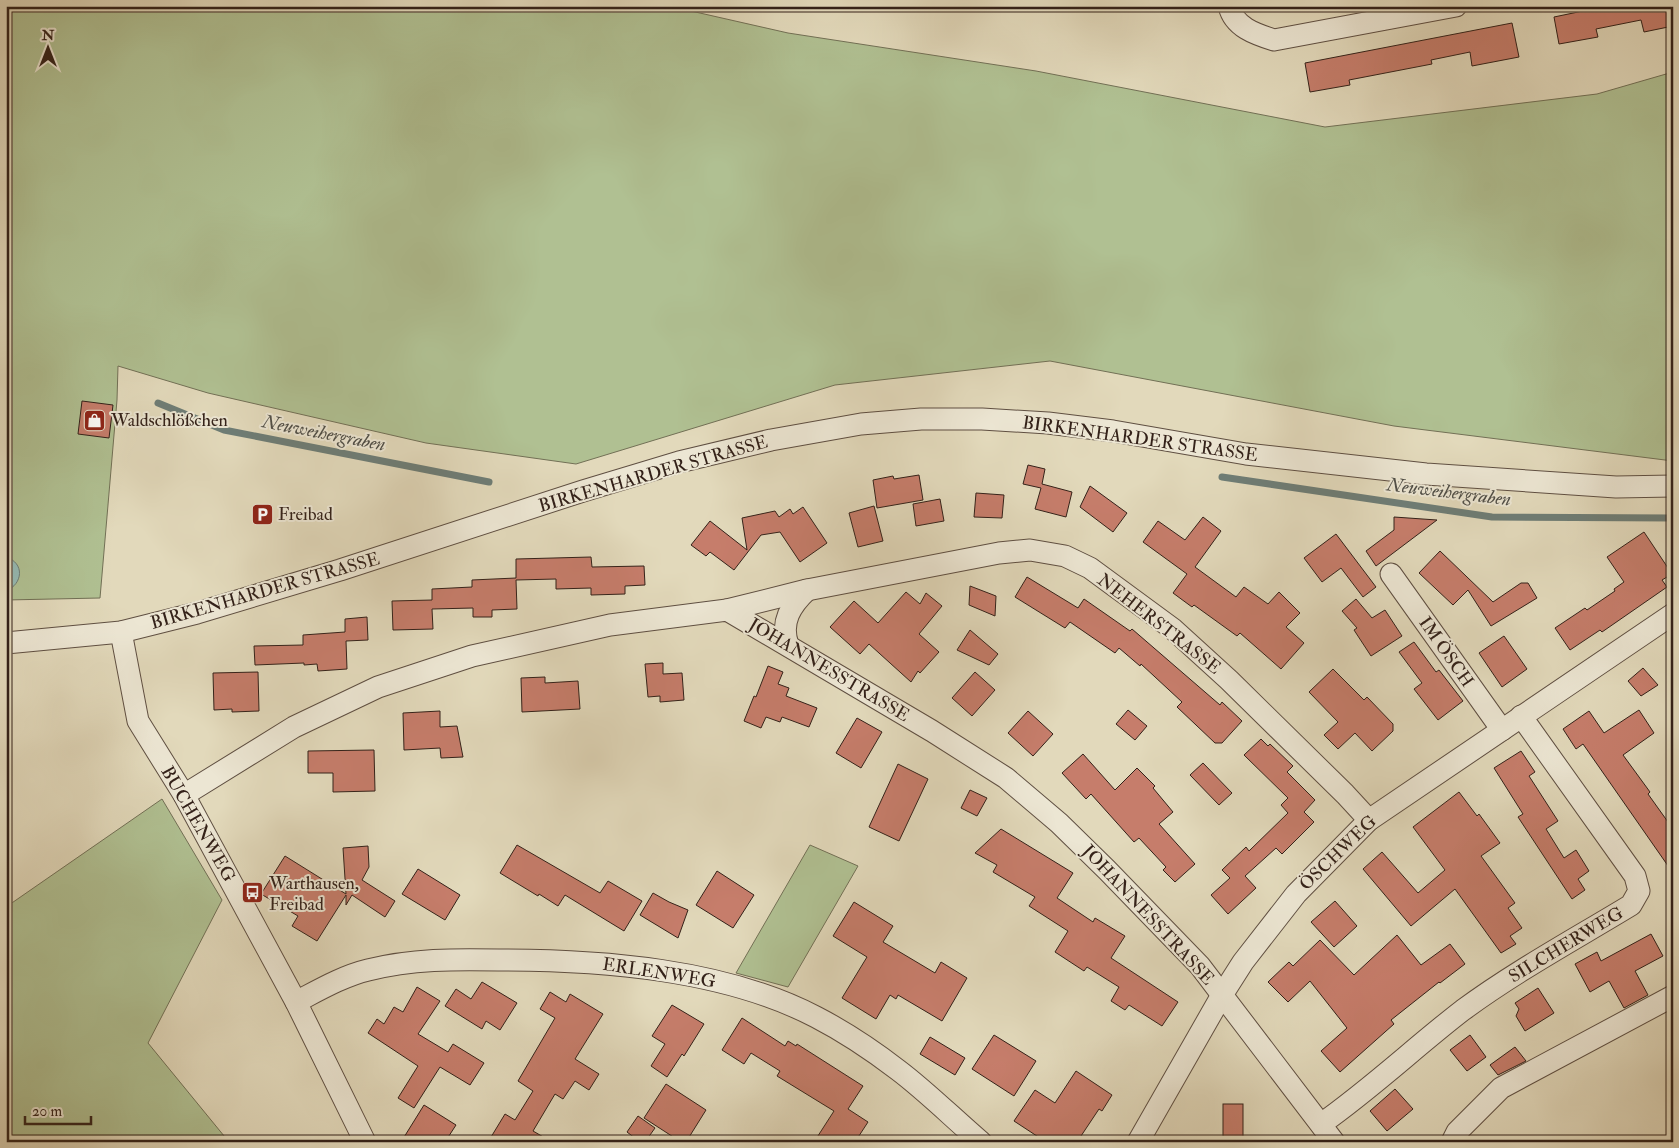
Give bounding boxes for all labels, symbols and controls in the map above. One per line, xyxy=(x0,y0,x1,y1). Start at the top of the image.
north arrow xyxy=(22,22,72,72)
text: N xyxy=(41,27,55,44)
shop icon: Waldschlößchen xyxy=(83,408,107,432)
place label: Waldschlößchen xyxy=(110,409,228,432)
water label: Neuweihergraben xyxy=(259,409,388,457)
street label: BIRKENHARDER STRASSE xyxy=(1021,411,1259,467)
street label: BIRKENHARDER STRASSE xyxy=(536,430,770,518)
water label: Neuweihergraben xyxy=(1385,472,1512,512)
parking icon: Freibad xyxy=(250,502,274,526)
place label: Freibad xyxy=(278,503,333,526)
street label: BIRKENHARDER STRASSE xyxy=(148,547,382,635)
street label: NEHERSTRASSE xyxy=(1093,569,1225,679)
street label: JOHANNESSTRASSE xyxy=(743,612,914,727)
street label: IM ÖSCH xyxy=(1413,612,1479,692)
street label: BUCHENWEG xyxy=(156,762,240,886)
street label: ÖSCHWEG xyxy=(1294,810,1382,896)
street label: JOHANNESSTRASSE xyxy=(1076,839,1219,990)
place label: Warthausen, Freibad xyxy=(268,872,359,916)
bus stop icon: Warthausen, Freibad xyxy=(241,881,265,905)
street label: SILCHERWEG xyxy=(1505,902,1627,988)
street label: ERLENWEG xyxy=(601,953,717,993)
scale bar xyxy=(25,1093,91,1125)
text: 20 m xyxy=(32,1102,62,1121)

